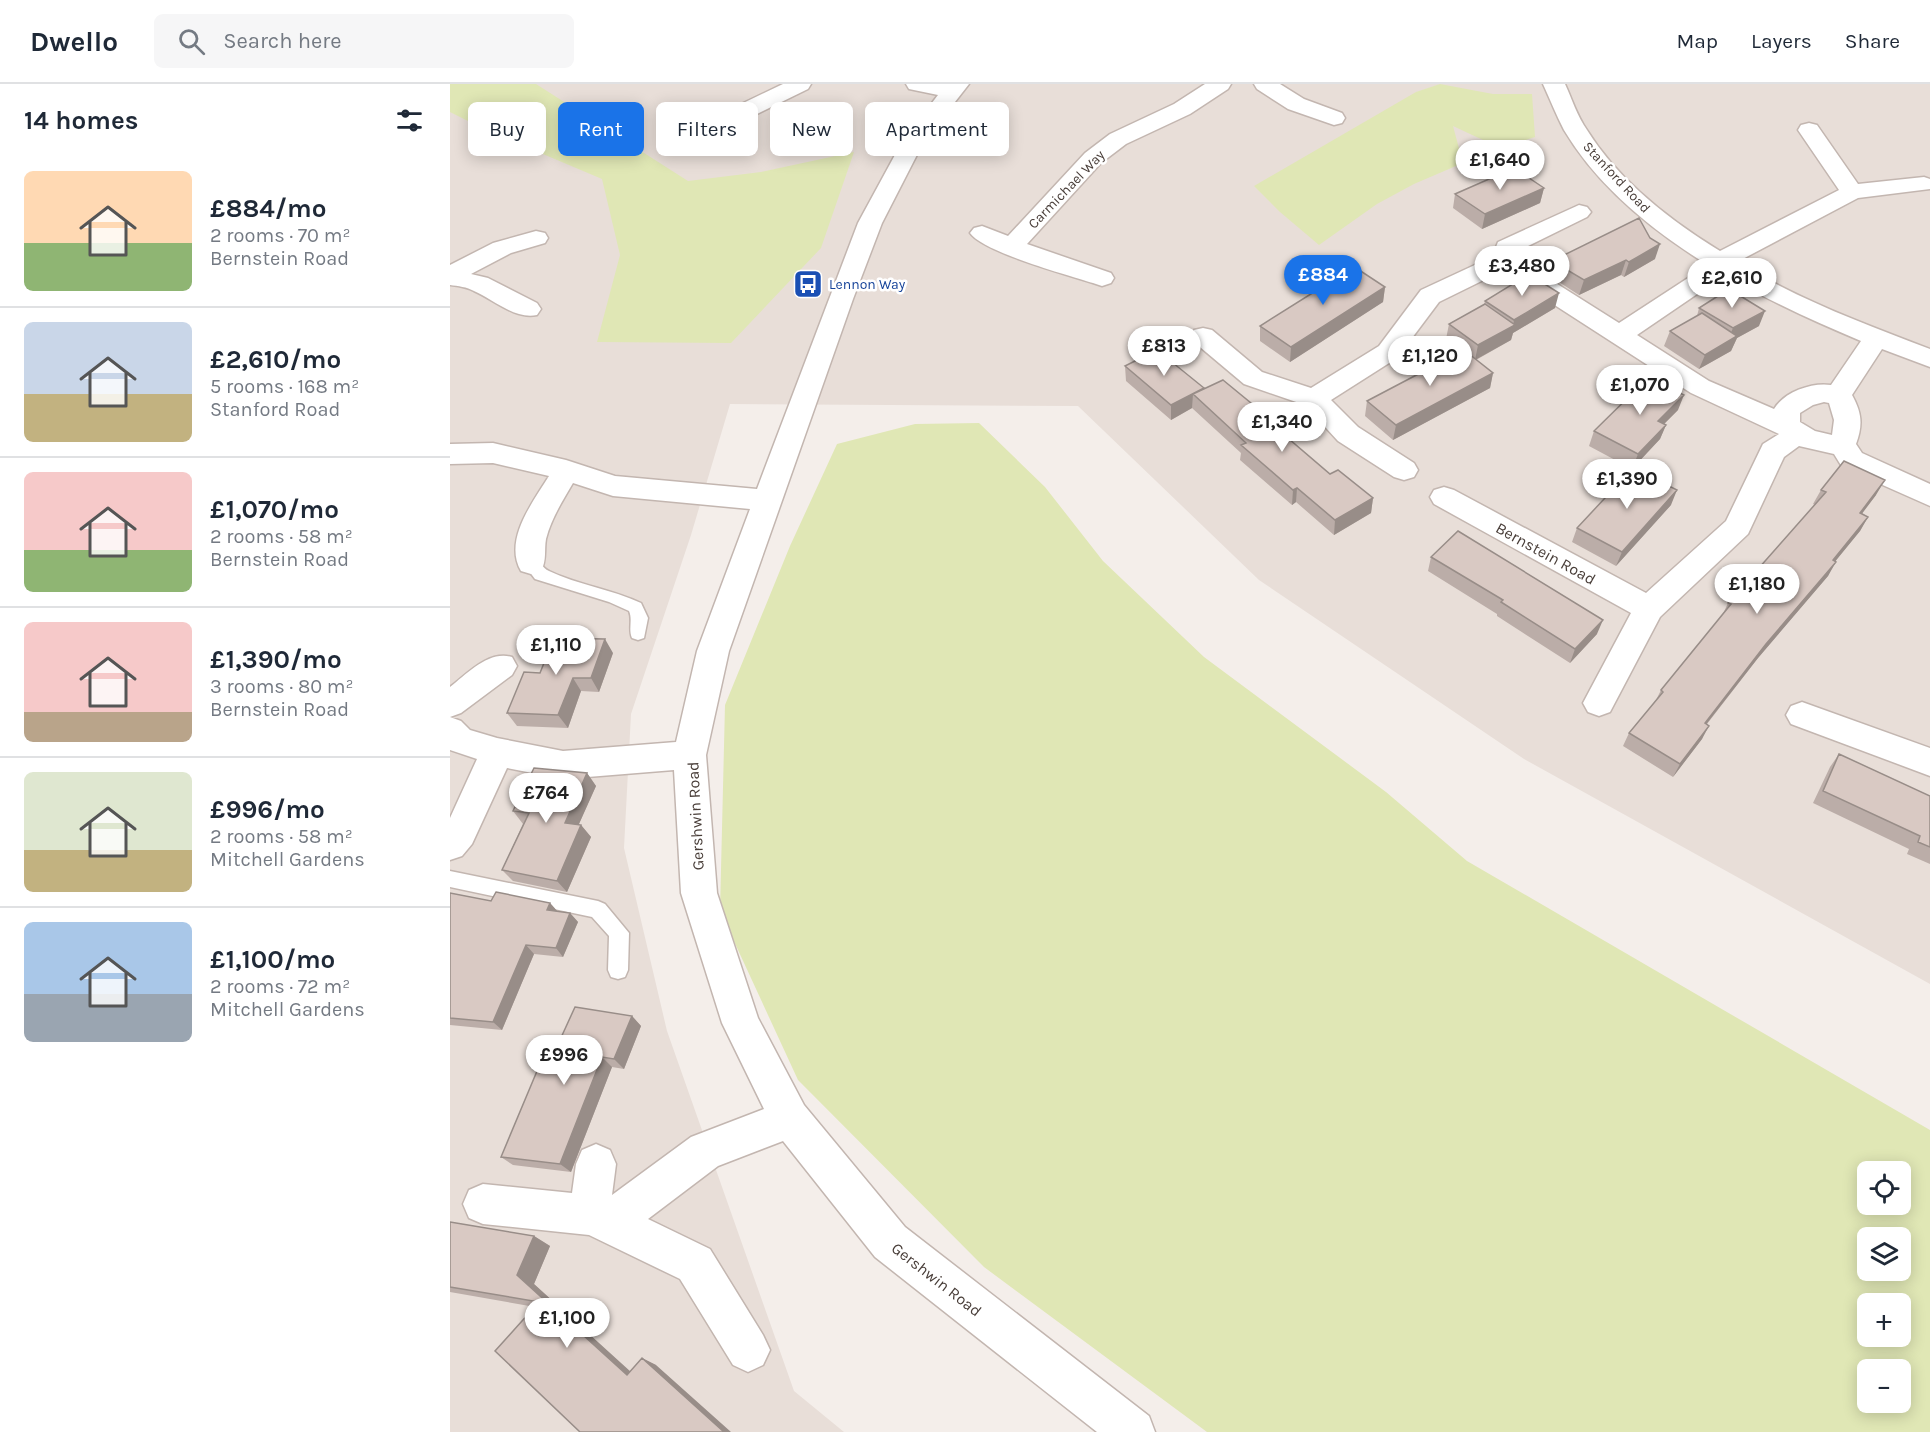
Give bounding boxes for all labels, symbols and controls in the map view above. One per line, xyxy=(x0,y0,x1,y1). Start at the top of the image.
search box xyxy=(154,14,574,68)
text: Dwello xyxy=(30,25,118,58)
icon: search xyxy=(175,25,208,58)
text: Search here xyxy=(223,28,342,54)
text: Map xyxy=(1676,29,1718,53)
text: Layers xyxy=(1751,29,1812,53)
text: Share xyxy=(1845,29,1900,53)
chip: Buy xyxy=(468,102,546,156)
chip: Rent xyxy=(558,102,644,156)
chip: Filters xyxy=(656,102,758,156)
chip: New xyxy=(770,102,853,156)
chip: Apartment xyxy=(865,102,1009,156)
icon: filters xyxy=(393,104,426,137)
text: 14 homes xyxy=(24,105,138,136)
street label: Stanford Road xyxy=(1579,138,1654,217)
pin: £1,640 xyxy=(1451,140,1549,191)
street label: Carmichael Way xyxy=(1025,146,1108,232)
text: £1,640 xyxy=(1470,148,1530,171)
text: £884/mo xyxy=(210,193,326,224)
icon: home xyxy=(72,195,144,267)
text: 2 rooms · 70 m² xyxy=(210,224,350,247)
pin: £3,480 xyxy=(1473,246,1571,297)
text: Bernstein Road xyxy=(210,247,349,270)
text: £3,480 xyxy=(1488,254,1556,277)
pin: £884 xyxy=(1287,255,1359,306)
pin: £2,610 xyxy=(1683,258,1781,309)
text: £884 xyxy=(1298,263,1348,286)
text: £2,610 xyxy=(1701,266,1763,289)
bus stop icon: Lennon Way xyxy=(792,268,824,300)
place label: Lennon Way xyxy=(829,276,906,293)
pin: £813 xyxy=(1128,326,1200,377)
text: £813 xyxy=(1142,334,1186,357)
pin: £1,120 xyxy=(1381,336,1479,387)
text: £2,610/mo xyxy=(210,344,341,375)
text: £1,120 xyxy=(1402,344,1458,367)
icon: home xyxy=(72,346,144,418)
pin: £1,070 xyxy=(1591,365,1689,416)
text: £1,070 xyxy=(1610,373,1670,396)
text: 5 rooms · 168 m² xyxy=(210,375,359,398)
text: Stanford Road xyxy=(210,398,340,421)
pin: £1,340 xyxy=(1233,402,1331,453)
text: £1,340 xyxy=(1251,410,1313,433)
pin: £1,390 xyxy=(1578,459,1676,510)
text: £1,390 xyxy=(1596,467,1658,490)
text: £1,070/mo xyxy=(210,494,339,525)
icon: home xyxy=(72,496,144,568)
street label: Bernstein Road xyxy=(1492,518,1599,589)
text: 2 rooms · 58 m² xyxy=(210,525,353,548)
text: Bernstein Road xyxy=(210,548,349,571)
pin: £1,180 xyxy=(1708,564,1806,615)
text: £1,180 xyxy=(1729,572,1785,595)
pin: £1,110 xyxy=(507,625,605,676)
text: £1,110 xyxy=(530,633,582,656)
text: £1,390/mo xyxy=(210,644,342,675)
icon: home xyxy=(72,646,144,718)
text: 3 rooms · 80 m² xyxy=(210,675,354,698)
text: Bernstein Road xyxy=(210,698,349,721)
street label: Gershwin Road xyxy=(683,761,708,871)
pin: £764 xyxy=(510,773,582,824)
text: £764 xyxy=(523,781,569,804)
text: £996/mo xyxy=(210,794,325,825)
icon: home xyxy=(72,796,144,868)
text: 2 rooms · 58 m² xyxy=(210,825,353,848)
text: Mitchell Gardens xyxy=(210,848,365,871)
text: £1,100/mo xyxy=(210,944,335,975)
icon: home xyxy=(72,946,144,1018)
text: 2 rooms · 72 m² xyxy=(210,975,350,998)
text: Mitchell Gardens xyxy=(210,998,365,1021)
pin: £996 xyxy=(528,1035,600,1086)
text: £996 xyxy=(540,1043,588,1066)
map controls xyxy=(1857,1161,1911,1413)
button: locate xyxy=(1857,1161,1911,1215)
button: layers xyxy=(1857,1227,1911,1281)
street label: Gershwin Road xyxy=(888,1238,985,1320)
button: + xyxy=(1857,1293,1911,1347)
pin: £1,100 xyxy=(518,1298,616,1349)
text: £1,100 xyxy=(539,1306,595,1329)
button: − xyxy=(1857,1359,1911,1413)

